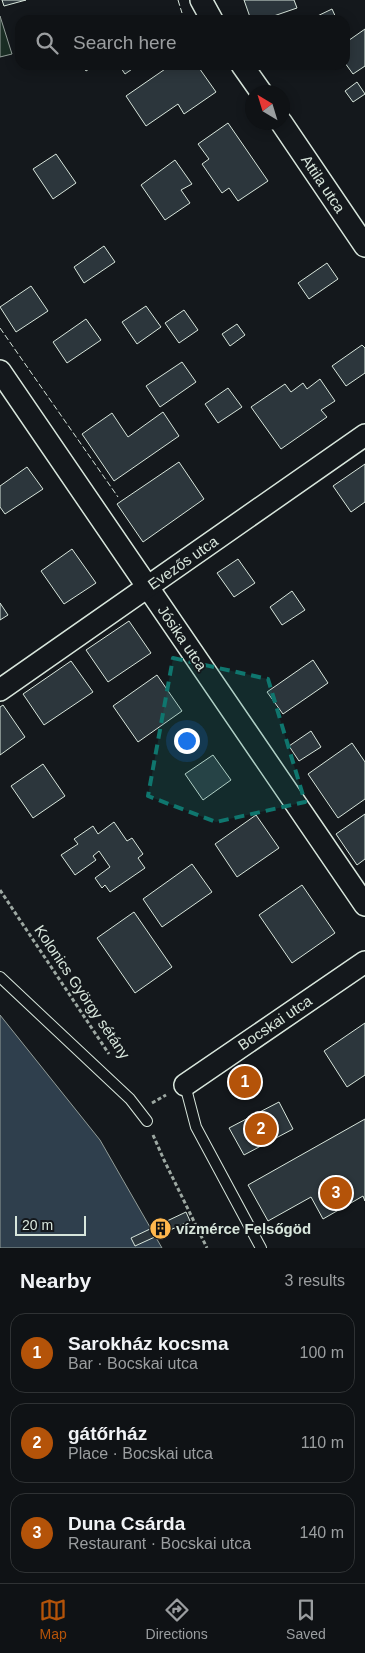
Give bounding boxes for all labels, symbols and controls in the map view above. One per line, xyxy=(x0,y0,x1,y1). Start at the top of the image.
search box xyxy=(15,15,350,70)
icon: search xyxy=(33,29,61,57)
text: Search here xyxy=(73,32,177,53)
north arrow xyxy=(245,85,290,130)
street label: Attila utca xyxy=(298,152,349,216)
street label: Evezős utca xyxy=(144,532,222,593)
street label: Jósika utca xyxy=(154,602,211,674)
your location xyxy=(174,728,200,754)
street label: Kolonics György sétány xyxy=(31,922,134,1062)
street label: Bocskai utca xyxy=(235,991,315,1053)
pin: 1 xyxy=(229,1063,261,1101)
pin: 2 xyxy=(245,1110,277,1148)
pin: 3 xyxy=(320,1174,352,1212)
scale bar xyxy=(15,1213,86,1236)
text: 20 m xyxy=(22,1217,53,1233)
building icon: vízmérce Felsőgöd xyxy=(148,1217,172,1241)
place label: vízmérce Felsőgöd xyxy=(176,1220,311,1237)
text: Nearby xyxy=(20,1269,91,1292)
text: 3 results xyxy=(285,1272,345,1289)
text: Sarokház kocsma xyxy=(68,1333,229,1354)
text: 1 xyxy=(33,1344,41,1361)
text: 100 m xyxy=(300,1344,344,1361)
text: Bar · Bocskai utca xyxy=(68,1355,198,1372)
text: gátőrház xyxy=(68,1423,147,1444)
text: 2 xyxy=(33,1434,41,1451)
text: 110 m xyxy=(301,1434,344,1451)
text: Place · Bocskai utca xyxy=(68,1445,213,1462)
text: Duna Csárda xyxy=(68,1513,185,1534)
text: 3 xyxy=(33,1524,41,1541)
text: 140 m xyxy=(300,1524,344,1541)
text: Restaurant · Bocskai utca xyxy=(68,1535,251,1552)
tab: Map xyxy=(39,1596,67,1642)
tab: Directions xyxy=(146,1596,208,1642)
tab: Saved xyxy=(286,1596,326,1642)

